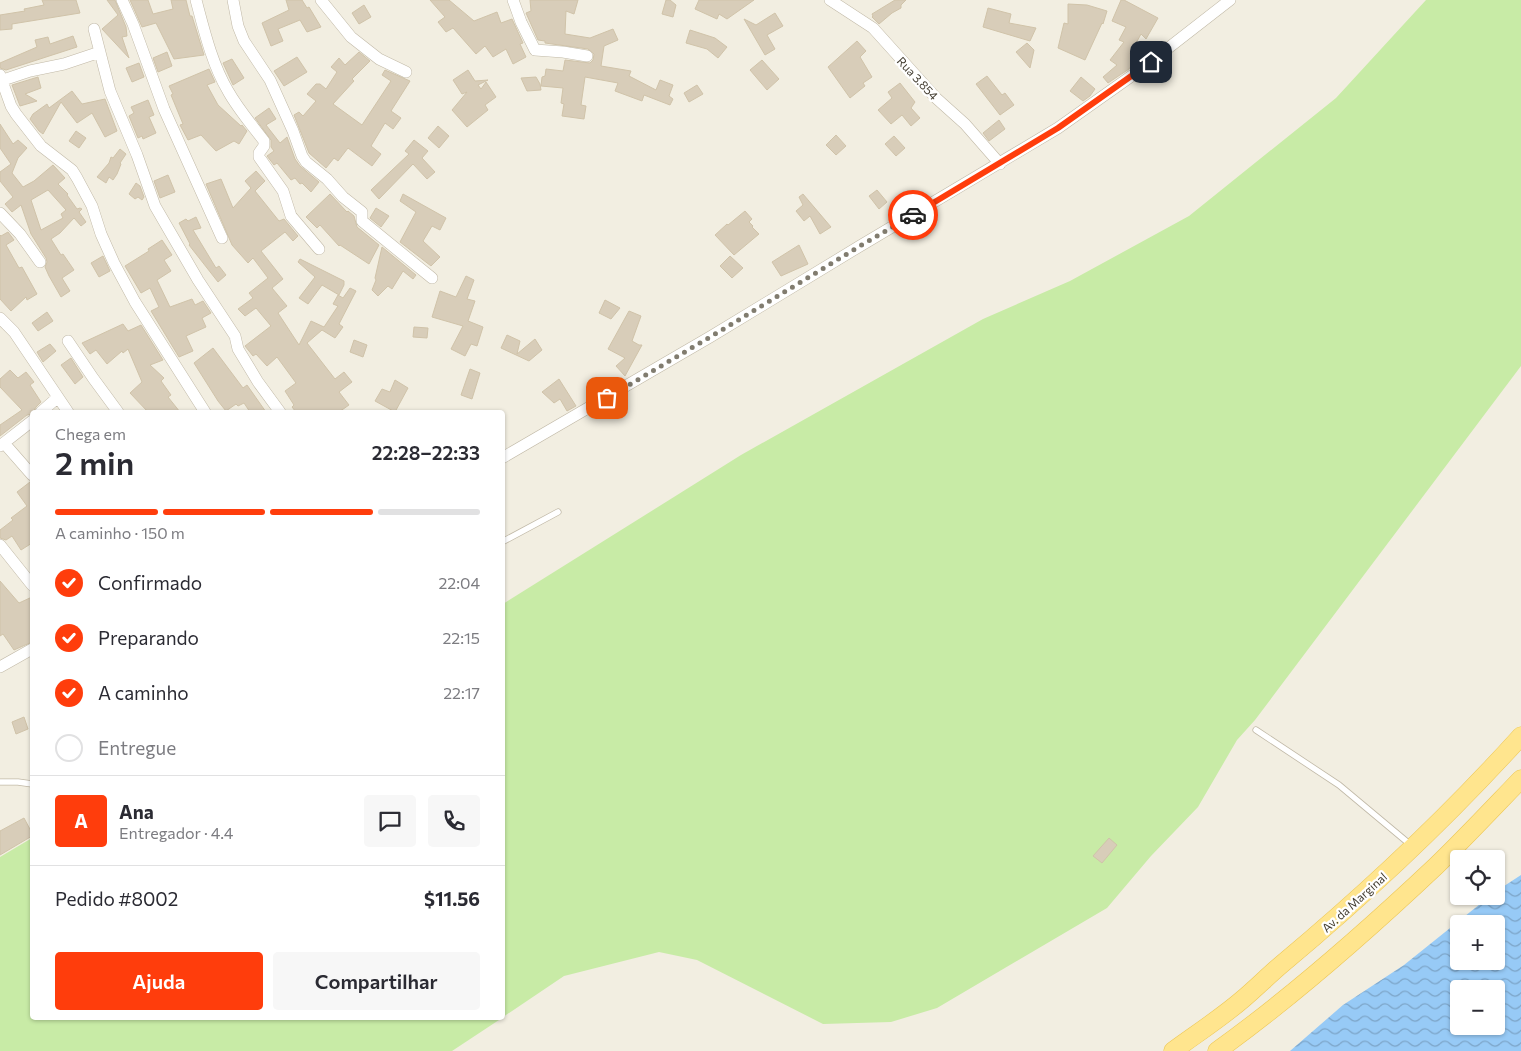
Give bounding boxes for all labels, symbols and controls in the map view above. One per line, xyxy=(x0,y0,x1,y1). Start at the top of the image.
pin xyxy=(1130,41,1172,83)
icon: home xyxy=(1137,48,1165,76)
street label: Rua 3.854 xyxy=(894,54,942,102)
courier xyxy=(888,190,938,240)
icon: car xyxy=(899,201,927,229)
pin xyxy=(586,377,628,419)
icon: bag xyxy=(593,384,621,412)
text: Chega em xyxy=(55,424,126,443)
text: 22:28–22:33 xyxy=(372,441,480,464)
text: 2 min xyxy=(55,442,134,482)
text: A caminho · 150 m xyxy=(55,523,185,542)
icon: check xyxy=(55,569,83,597)
text: Confirmado xyxy=(98,571,202,594)
text: 22:04 xyxy=(438,573,480,592)
icon: check xyxy=(55,624,83,652)
text: Preparando xyxy=(98,626,199,649)
text: 22:15 xyxy=(442,628,480,647)
icon: check xyxy=(55,679,83,707)
text: A caminho xyxy=(98,681,189,704)
text: 22:17 xyxy=(443,683,480,702)
text: Entregue xyxy=(98,736,176,759)
button: chat xyxy=(364,795,416,847)
button: phone xyxy=(428,795,480,847)
text: Ana xyxy=(119,800,154,823)
text: A xyxy=(74,809,88,832)
text: Entregador · 4.4 xyxy=(119,823,233,842)
map controls xyxy=(1450,850,1505,1035)
button: locate xyxy=(1450,850,1505,905)
street label: Av. da Marginal xyxy=(1319,869,1389,935)
text: Pedido #8002 xyxy=(55,887,178,910)
text: $11.56 xyxy=(424,887,480,910)
button: + xyxy=(1450,915,1505,970)
button: Ajuda xyxy=(55,952,263,1010)
button: Compartilhar xyxy=(273,952,480,1010)
button: − xyxy=(1450,980,1505,1035)

